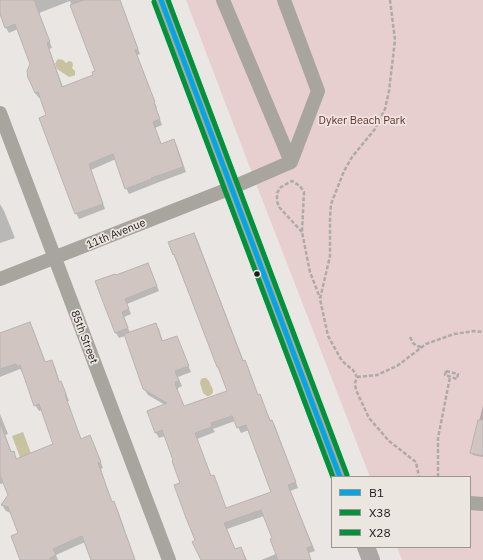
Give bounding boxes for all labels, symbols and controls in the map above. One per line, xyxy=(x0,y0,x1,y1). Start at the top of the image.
park label: Dyker Beach Park xyxy=(319,114,405,128)
street label: 11th Avenue xyxy=(84,216,148,252)
unlabelled marker xyxy=(252,269,262,279)
street label: 85th Street xyxy=(68,308,100,366)
legend xyxy=(331,476,471,548)
text: B1 xyxy=(369,485,384,500)
text: X38 xyxy=(369,505,391,520)
text: X28 xyxy=(369,525,391,540)

